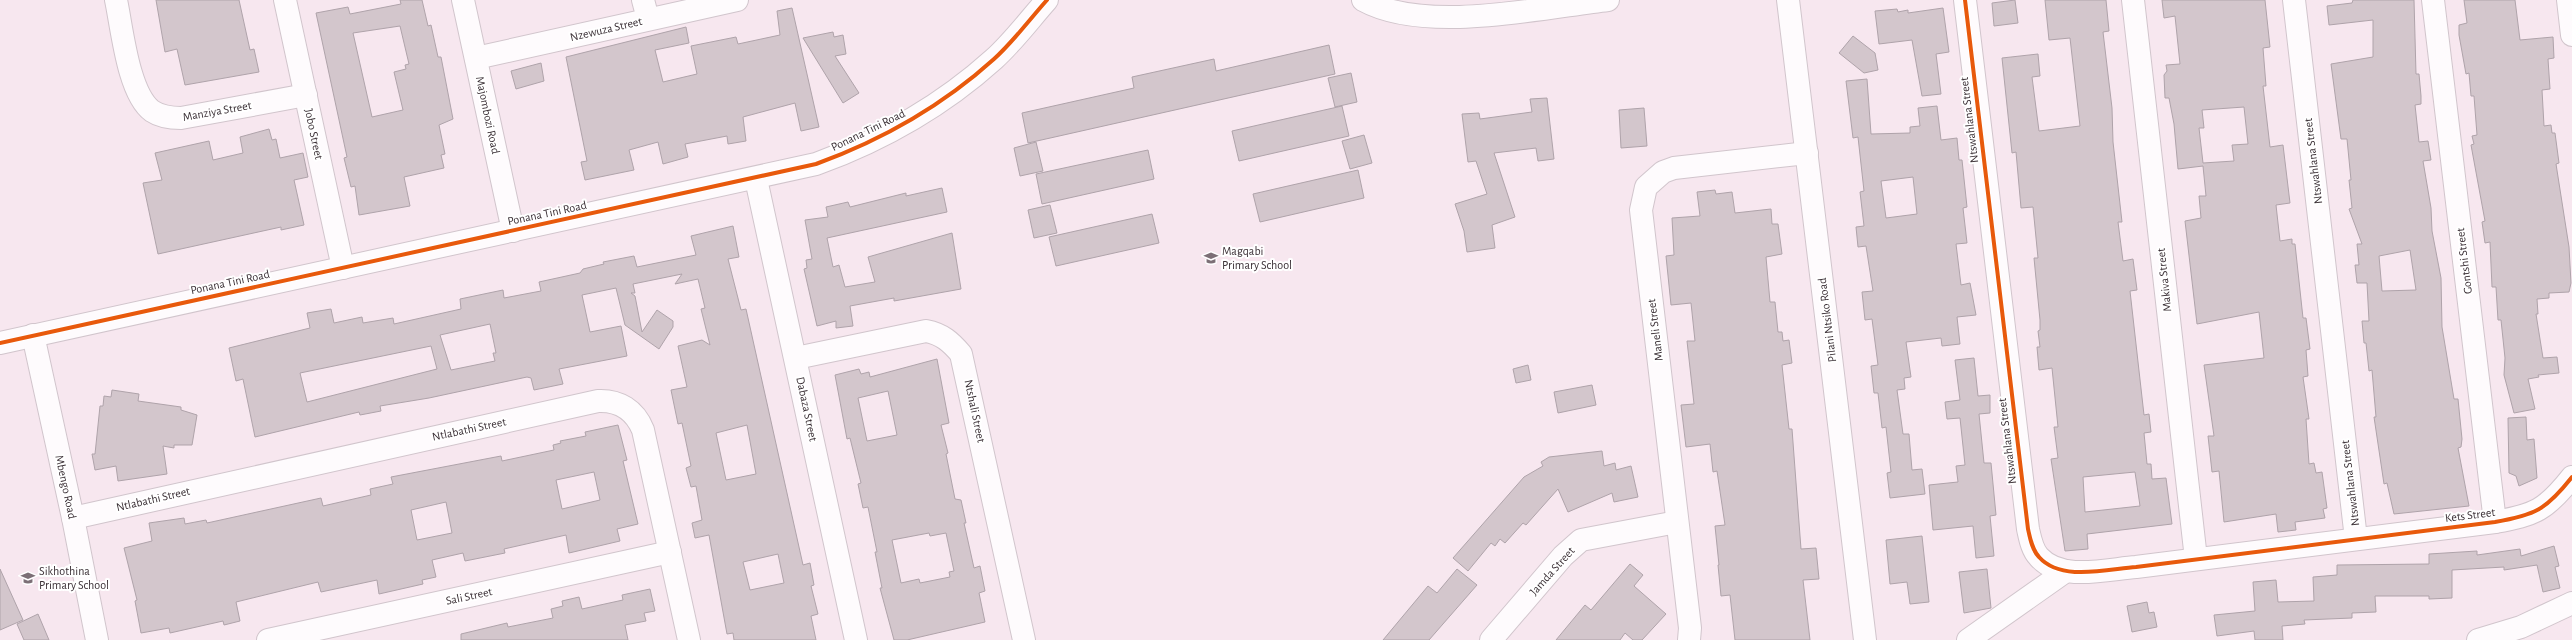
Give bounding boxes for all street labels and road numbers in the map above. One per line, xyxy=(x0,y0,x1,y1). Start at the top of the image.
street label: Nzewuza Street xyxy=(569,15,643,43)
street label: Majombozi Road xyxy=(473,75,502,155)
street label: Ntswahlana Street xyxy=(1958,76,1980,164)
street label: Manziya Street xyxy=(182,99,253,124)
street label: Jobo Street xyxy=(303,107,325,161)
street label: Ponana Tini Road xyxy=(829,107,907,153)
street label: Ntswahlana Street xyxy=(2302,117,2324,205)
street label: Ponana Tini Road xyxy=(506,199,588,227)
street label: Gontshi Street xyxy=(2454,227,2474,295)
street label: Makiva Street xyxy=(2155,247,2173,312)
street label: Ponana Tini Road xyxy=(189,268,271,296)
street label: Pilani Ntsiko Road xyxy=(1816,277,1838,363)
street label: Maneli Street xyxy=(1645,298,1665,362)
street label: Dabaza Street xyxy=(794,376,820,443)
street label: Ntshali Street xyxy=(962,378,988,444)
street label: Ntswahlana Street xyxy=(1996,397,2018,485)
street label: Ntlabathi Street xyxy=(431,415,507,443)
street label: Ntswahlana Street xyxy=(2339,439,2361,527)
street label: Mbengo Road xyxy=(53,454,79,520)
street label: Ntlabathi Street xyxy=(115,485,191,513)
street label: Kets Street xyxy=(2444,506,2496,524)
street label: Jamda Street xyxy=(1527,544,1577,597)
street label: Sali Street xyxy=(445,585,493,607)

